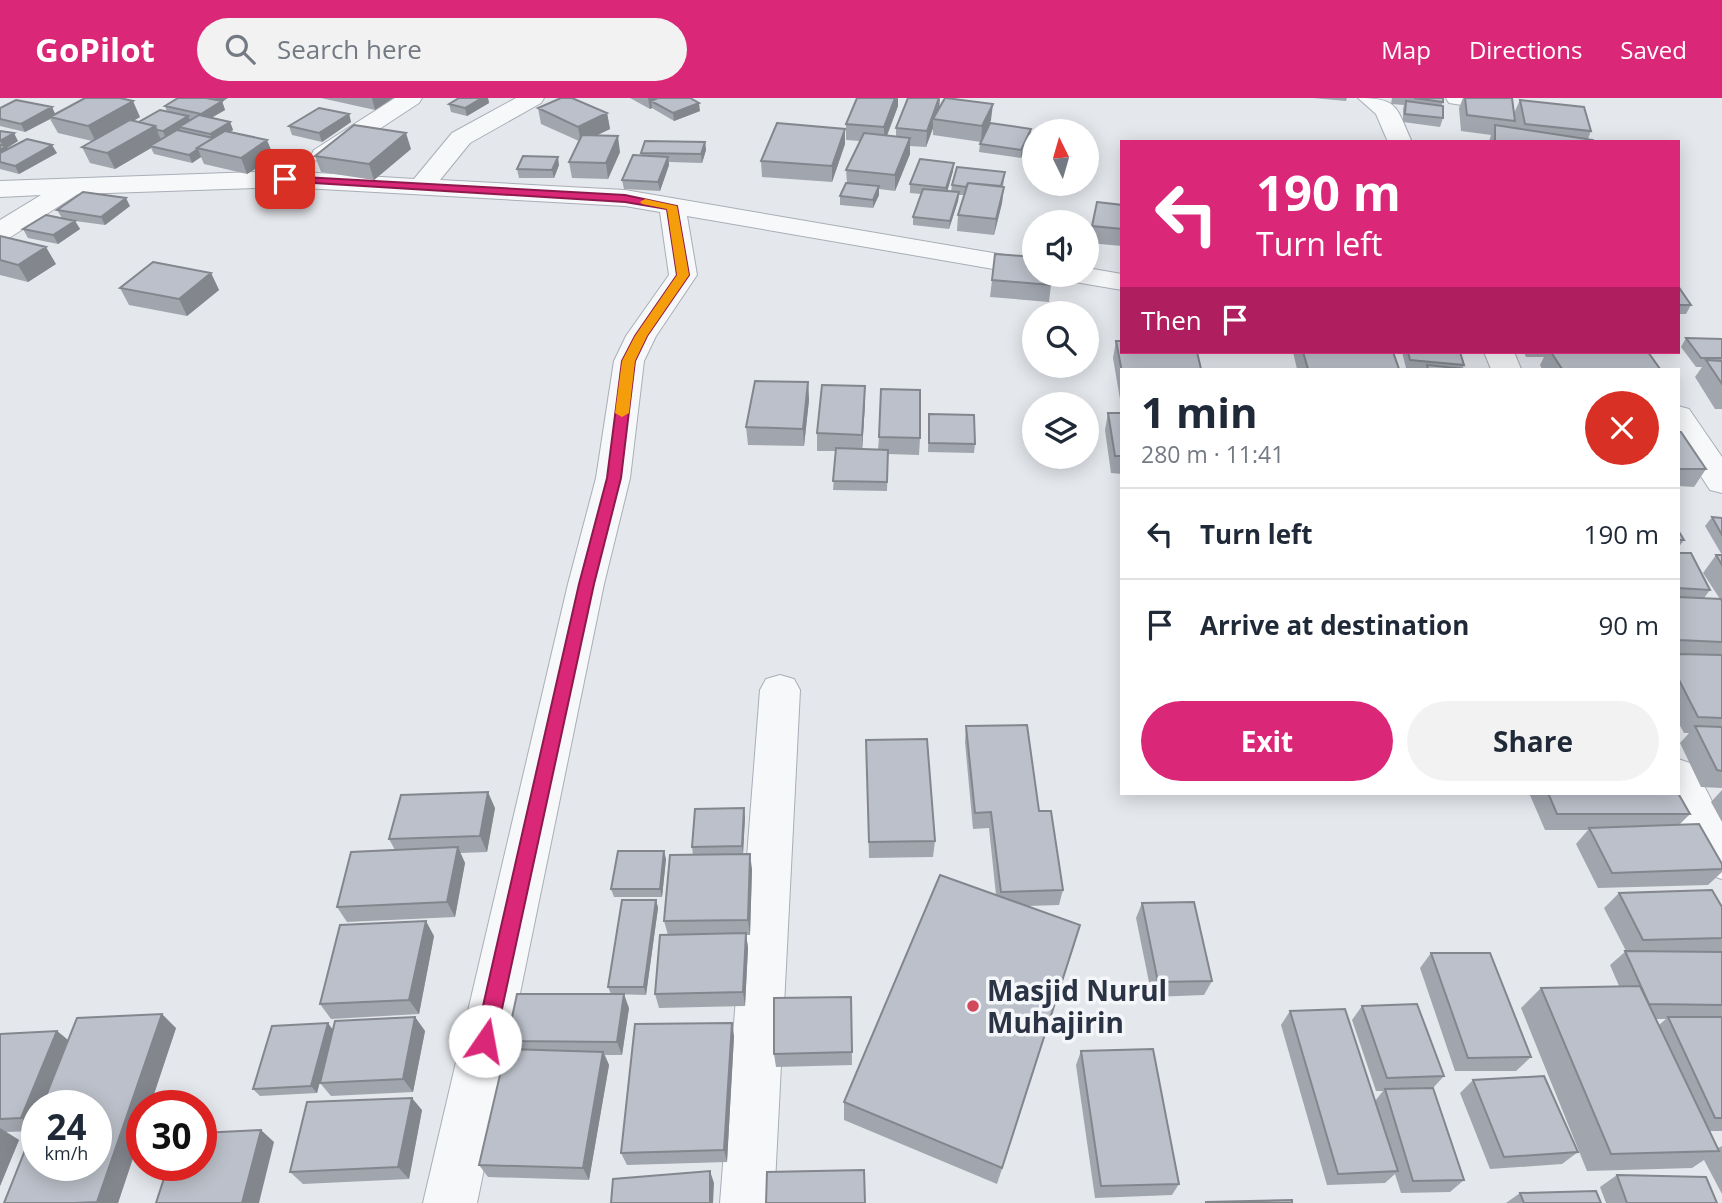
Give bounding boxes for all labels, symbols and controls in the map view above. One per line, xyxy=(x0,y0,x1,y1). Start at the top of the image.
search box xyxy=(197,18,687,81)
text: GoPilot xyxy=(35,27,155,72)
icon: search xyxy=(221,30,259,68)
text: Search here xyxy=(277,31,422,67)
text: Map xyxy=(1381,33,1431,66)
text: Directions xyxy=(1469,33,1582,66)
text: Saved xyxy=(1620,33,1687,66)
north arrow xyxy=(1022,119,1099,196)
map controls xyxy=(1022,119,1099,469)
pin xyxy=(255,149,315,209)
text: 190 m xyxy=(1256,159,1401,225)
icon: arrive xyxy=(266,160,304,198)
icon: left xyxy=(1141,168,1232,259)
button: sound xyxy=(1022,210,1099,287)
text: Turn left xyxy=(1256,222,1382,265)
button: search xyxy=(1022,301,1099,378)
icon: arrive xyxy=(1216,301,1254,339)
text: Then xyxy=(1141,302,1202,338)
text: 1 min xyxy=(1141,383,1258,440)
button: close xyxy=(1585,391,1659,465)
button: layers xyxy=(1022,392,1099,469)
text: 280 m · 11:41 xyxy=(1141,438,1284,470)
icon: left xyxy=(1141,515,1179,553)
text: Turn left xyxy=(1200,516,1312,552)
text: 190 m xyxy=(1584,516,1659,552)
icon: arrive xyxy=(1141,606,1179,644)
text: Arrive at destination xyxy=(1200,607,1469,643)
text: 90 m xyxy=(1598,607,1659,643)
button: Exit xyxy=(1141,701,1393,781)
button: Share xyxy=(1407,701,1659,781)
place label: Masjid Nurul Muhajirin xyxy=(987,971,1167,1041)
marker: Masjid Nurul Muhajirin xyxy=(965,998,981,1014)
position arrow xyxy=(448,1004,522,1078)
speed limit sign: 30 xyxy=(126,1090,217,1181)
text: 24 xyxy=(46,1103,87,1150)
text: km/h xyxy=(45,1141,88,1165)

